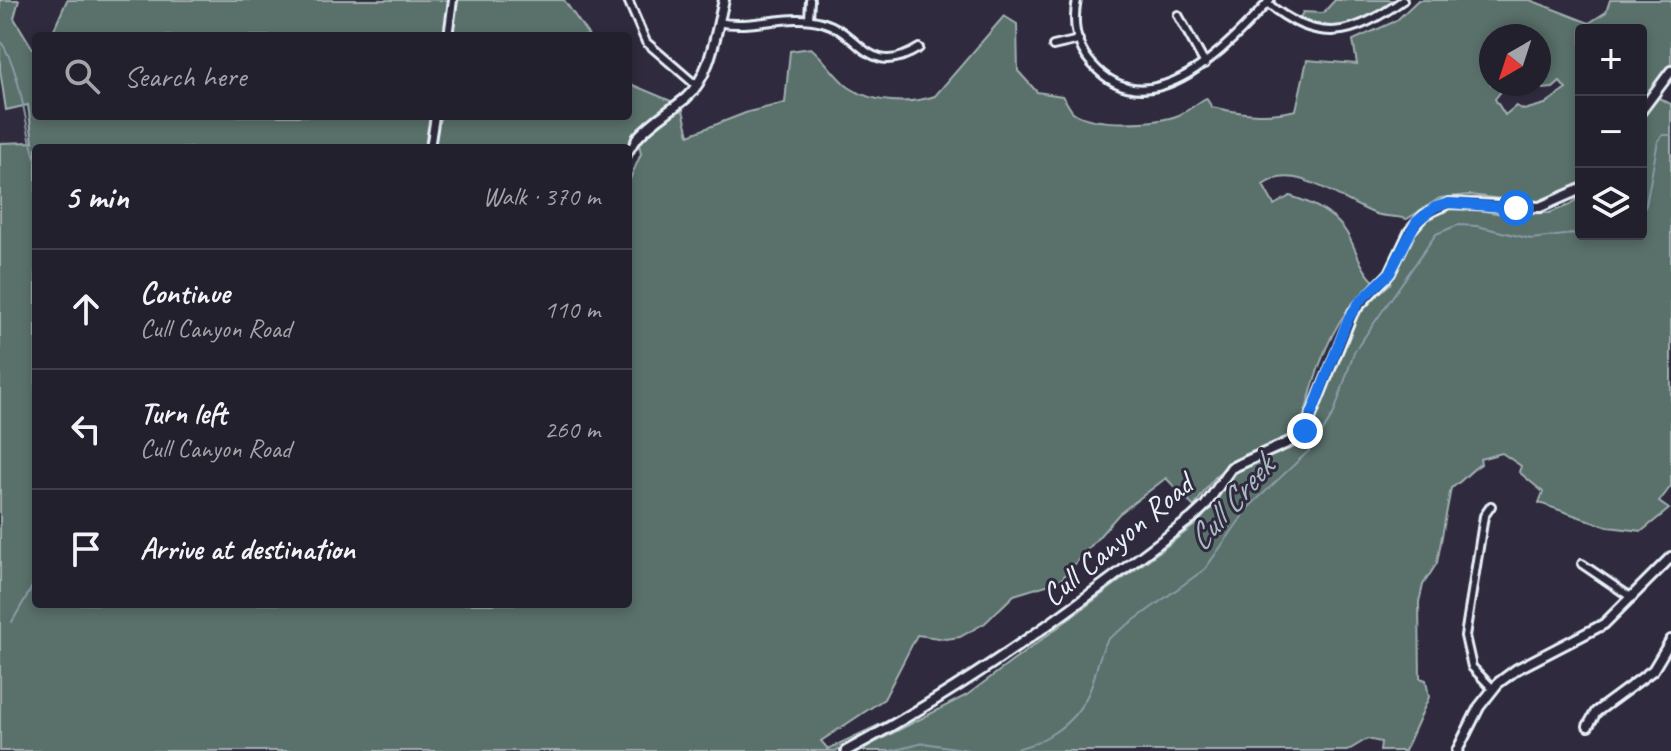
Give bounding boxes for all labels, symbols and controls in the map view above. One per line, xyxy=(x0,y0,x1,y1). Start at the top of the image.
north arrow xyxy=(1479,24,1551,96)
map controls xyxy=(1575,24,1647,240)
button: + xyxy=(1575,24,1647,96)
search box xyxy=(32,32,632,120)
icon: search xyxy=(60,54,104,98)
text: Search here xyxy=(124,57,246,95)
button: − xyxy=(1575,96,1647,168)
button: layers xyxy=(1575,168,1647,240)
text: 5 min xyxy=(64,175,129,218)
text: Walk · 370 m xyxy=(483,180,600,213)
route start xyxy=(1498,190,1534,226)
text: Continue xyxy=(140,274,230,312)
icon: ahead xyxy=(64,287,108,331)
text: 110 m xyxy=(544,293,600,326)
text: Cull Canyon Road xyxy=(140,312,291,345)
text: Turn left xyxy=(140,394,227,432)
icon: left xyxy=(64,407,108,451)
text: 260 m xyxy=(544,413,600,446)
route end xyxy=(1287,413,1323,449)
text: Cull Canyon Road xyxy=(140,432,291,465)
water label: Cull Creek xyxy=(1177,443,1286,559)
street label: Cull Canyon Road xyxy=(1033,462,1205,616)
icon: arrive xyxy=(64,527,108,571)
text: Arrive at destination xyxy=(140,530,355,568)

